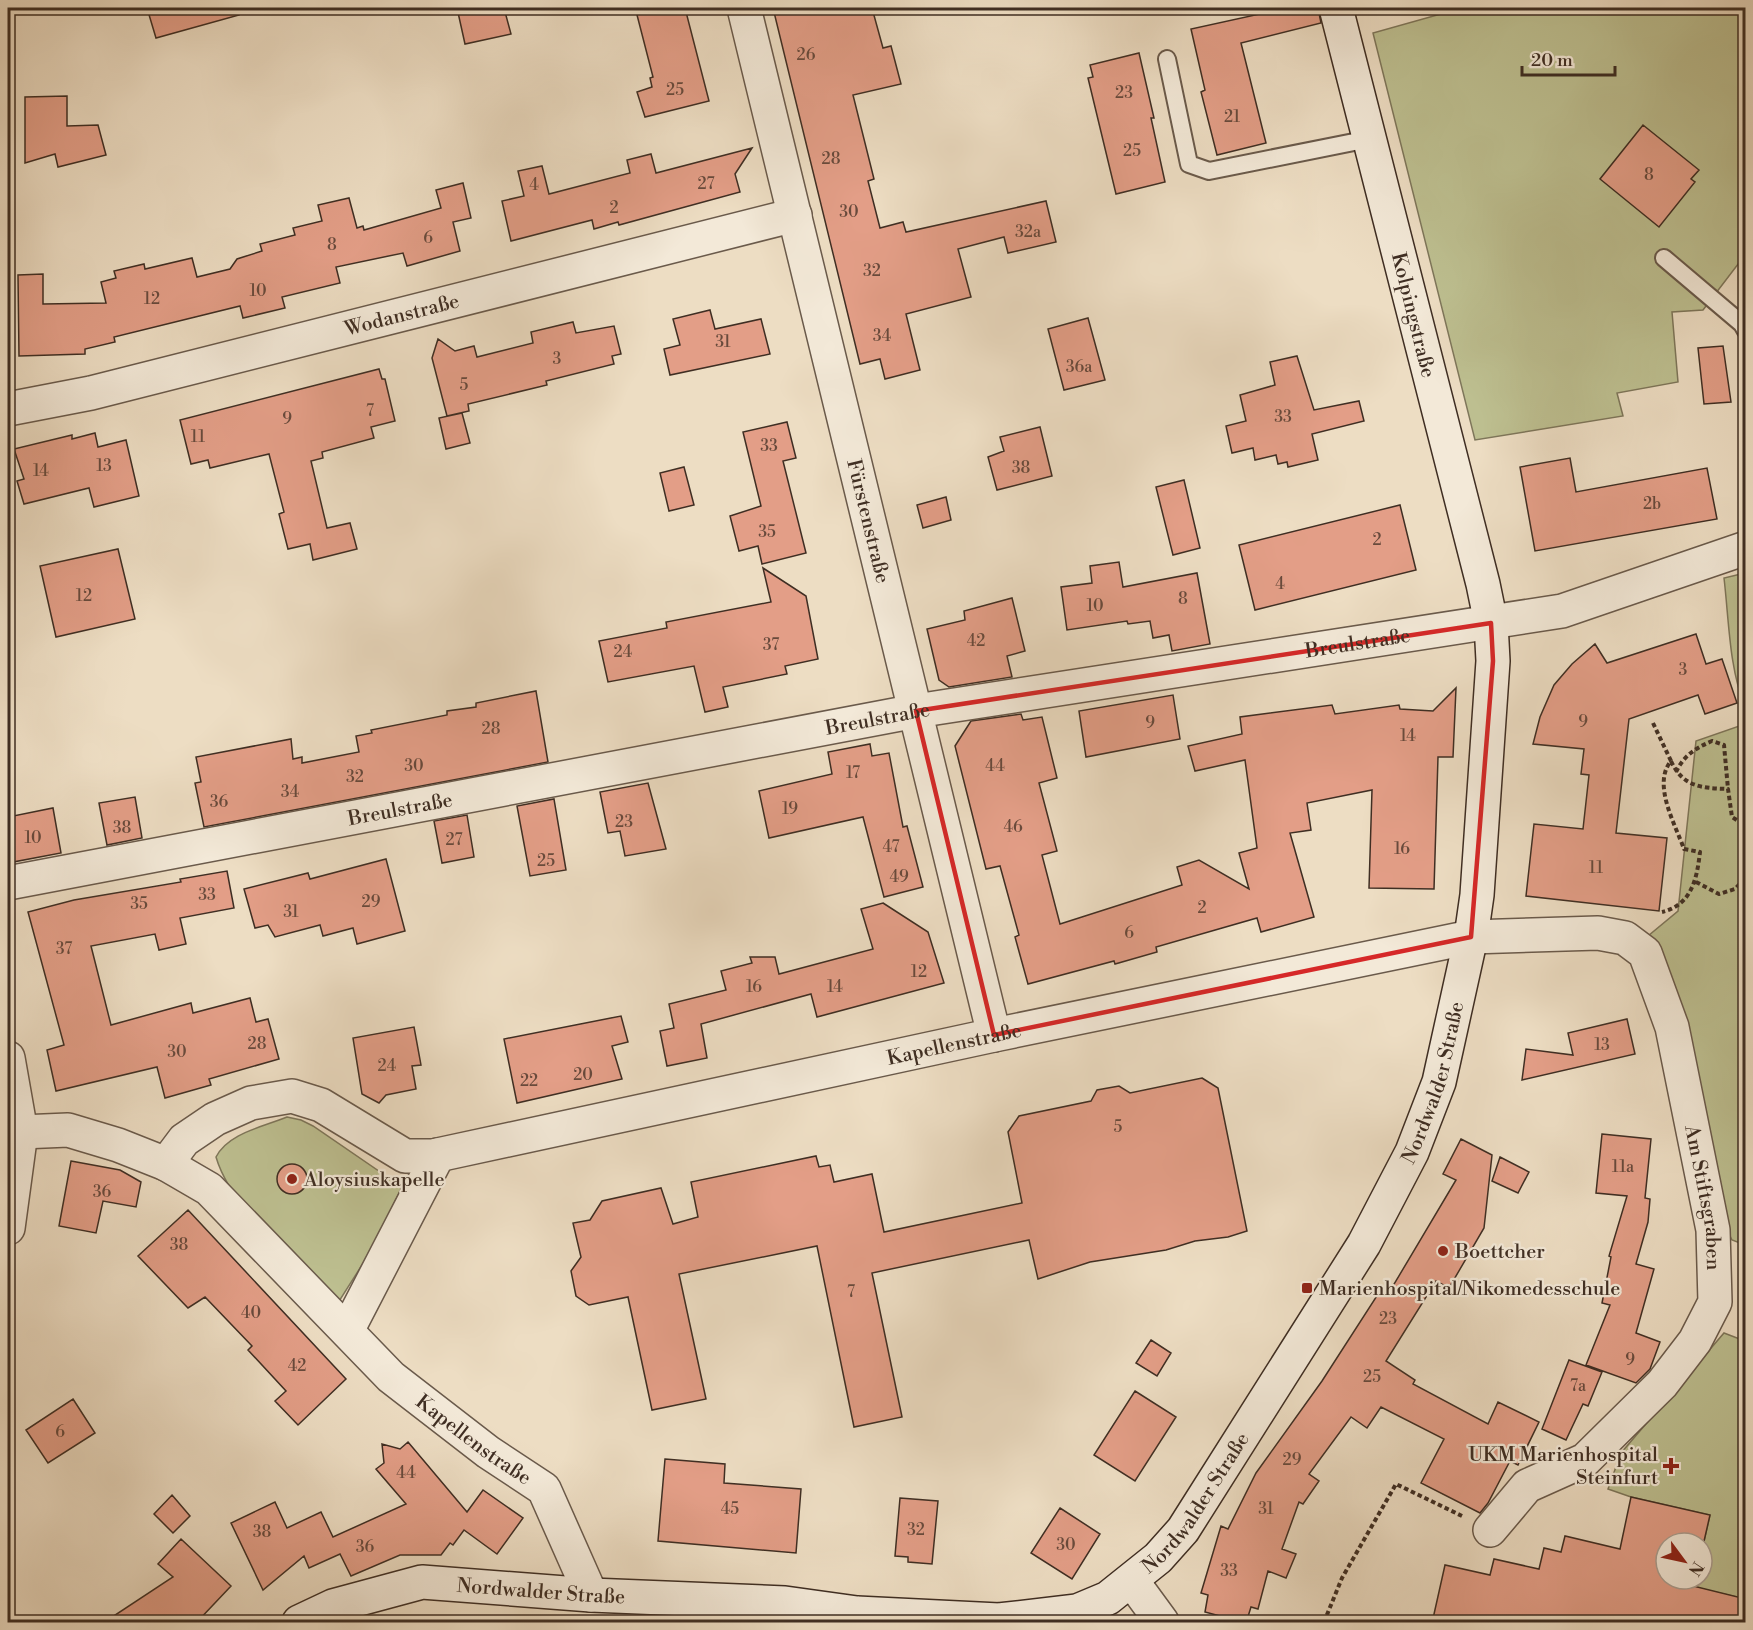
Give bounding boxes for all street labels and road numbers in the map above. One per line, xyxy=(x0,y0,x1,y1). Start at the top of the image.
street label: Kolpingstraße xyxy=(1385,250,1440,381)
street label: Wodanstraße xyxy=(341,289,462,343)
street label: Fürstenstraße xyxy=(840,457,895,586)
street label: Breulstraße xyxy=(1303,624,1412,665)
street label: Breulstraße xyxy=(822,698,932,742)
street label: Breulstraße xyxy=(345,788,455,833)
street label: Nordwalder Straße xyxy=(1397,999,1470,1169)
street label: Kapellenstraße xyxy=(885,1019,1024,1072)
street label: Am Stiftsgraben xyxy=(1678,1122,1725,1271)
street label: Kapellenstraße xyxy=(410,1390,536,1491)
street label: Nordwalder Straße xyxy=(1137,1428,1255,1580)
street label: Nordwalder Straße xyxy=(456,1574,626,1610)

